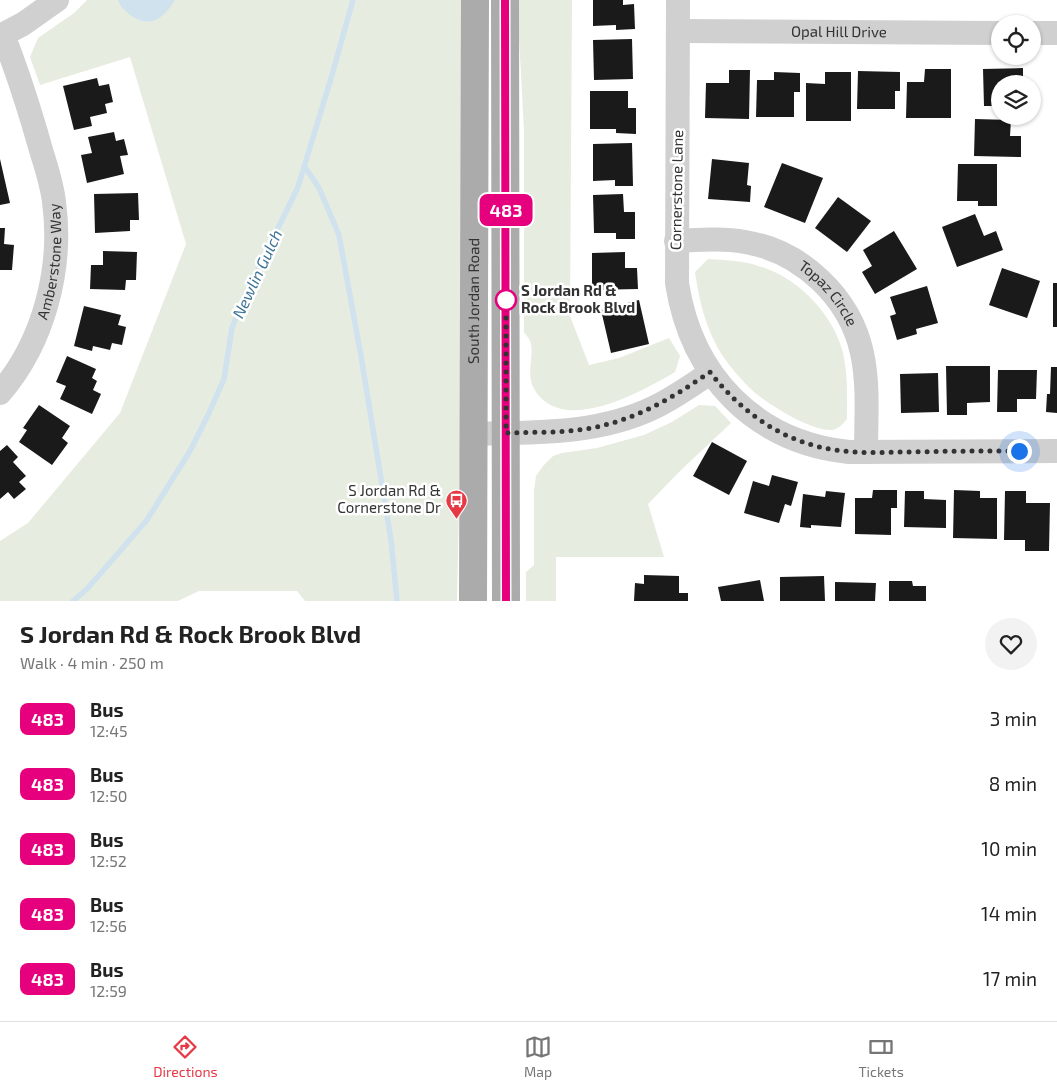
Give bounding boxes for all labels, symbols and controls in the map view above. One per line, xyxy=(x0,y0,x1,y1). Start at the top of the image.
map controls xyxy=(991,15,1041,125)
button: locate xyxy=(991,15,1041,65)
street label: Opal Hill Drive xyxy=(791,22,887,40)
button: layers xyxy=(991,75,1041,125)
street label: Cornerstone Lane xyxy=(666,130,686,250)
line badge: 483 xyxy=(477,194,535,226)
text: 483 xyxy=(490,199,522,221)
street label: Amberstone Way xyxy=(32,203,64,322)
water label: Newlin Gulch xyxy=(228,226,285,321)
street label: South Jordan Road xyxy=(464,238,482,364)
street label: Topaz Circle xyxy=(796,256,862,329)
place label: S Jordan Rd & Rock Brook Blvd xyxy=(521,281,635,316)
marker: S Jordan Rd & Rock Brook Blvd xyxy=(495,289,517,311)
your location xyxy=(1007,439,1032,464)
place label: S Jordan Rd & Cornerstone Dr xyxy=(337,481,441,516)
bus stop icon: S Jordan Rd & Cornerstone Dr xyxy=(445,488,469,519)
button: heart xyxy=(985,618,1037,670)
text: S Jordan Rd & Rock Brook Blvd xyxy=(20,619,361,648)
text: Walk · 4 min · 250 m xyxy=(20,653,164,672)
text: Bus xyxy=(90,698,124,721)
text: 3 min xyxy=(990,707,1037,730)
text: 483 xyxy=(31,708,64,730)
text: 12:45 xyxy=(90,721,128,740)
text: Bus xyxy=(90,763,124,786)
text: 8 min xyxy=(989,772,1037,795)
text: 483 xyxy=(31,773,64,795)
text: 12:50 xyxy=(90,786,127,805)
text: Bus xyxy=(90,828,124,851)
text: 10 min xyxy=(981,837,1037,860)
text: 483 xyxy=(31,838,64,860)
text: 12:52 xyxy=(90,851,127,870)
text: Bus xyxy=(90,893,124,916)
text: 14 min xyxy=(981,902,1037,925)
text: 483 xyxy=(31,903,64,925)
text: 12:56 xyxy=(90,916,127,935)
text: Bus xyxy=(90,958,124,981)
text: 17 min xyxy=(983,967,1037,990)
text: 483 xyxy=(31,968,64,990)
text: 12:59 xyxy=(90,981,127,1000)
tab: Directions xyxy=(153,1033,218,1080)
tab: Map xyxy=(524,1033,552,1080)
tab: Tickets xyxy=(858,1033,904,1080)

